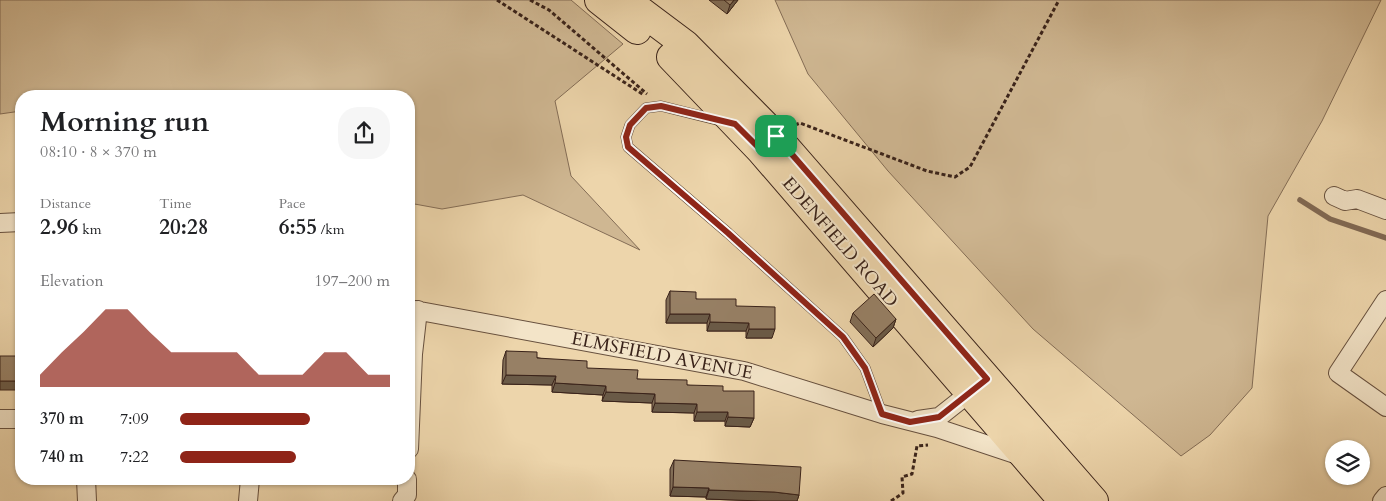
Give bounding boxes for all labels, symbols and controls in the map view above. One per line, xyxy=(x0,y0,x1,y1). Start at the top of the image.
text: Morning run xyxy=(40,103,209,141)
button: share xyxy=(338,107,390,159)
pin xyxy=(755,115,797,157)
icon: arrive xyxy=(762,122,790,150)
text: 08:10 · 8 × 370 m xyxy=(40,141,157,163)
street label: EDENFIELD ROAD xyxy=(776,171,904,313)
text: Distance xyxy=(40,194,91,213)
text: Time xyxy=(159,194,192,213)
text: Pace xyxy=(279,194,306,213)
text: 2.96 xyxy=(40,213,78,242)
text: 20:28 xyxy=(159,213,208,242)
text: 6:55 xyxy=(279,213,317,242)
text: km xyxy=(78,220,101,239)
text: /km xyxy=(317,220,345,239)
text: Elevation xyxy=(40,270,104,292)
text: 197–200 m xyxy=(314,270,390,292)
street label: ELMSFIELD AVENUE xyxy=(569,326,755,386)
text: 370 m xyxy=(40,408,84,430)
text: 7:09 xyxy=(120,408,149,430)
map controls xyxy=(1325,440,1370,485)
button: layers xyxy=(1325,440,1370,485)
text: 740 m xyxy=(40,446,84,468)
text: 7:22 xyxy=(120,446,149,468)

